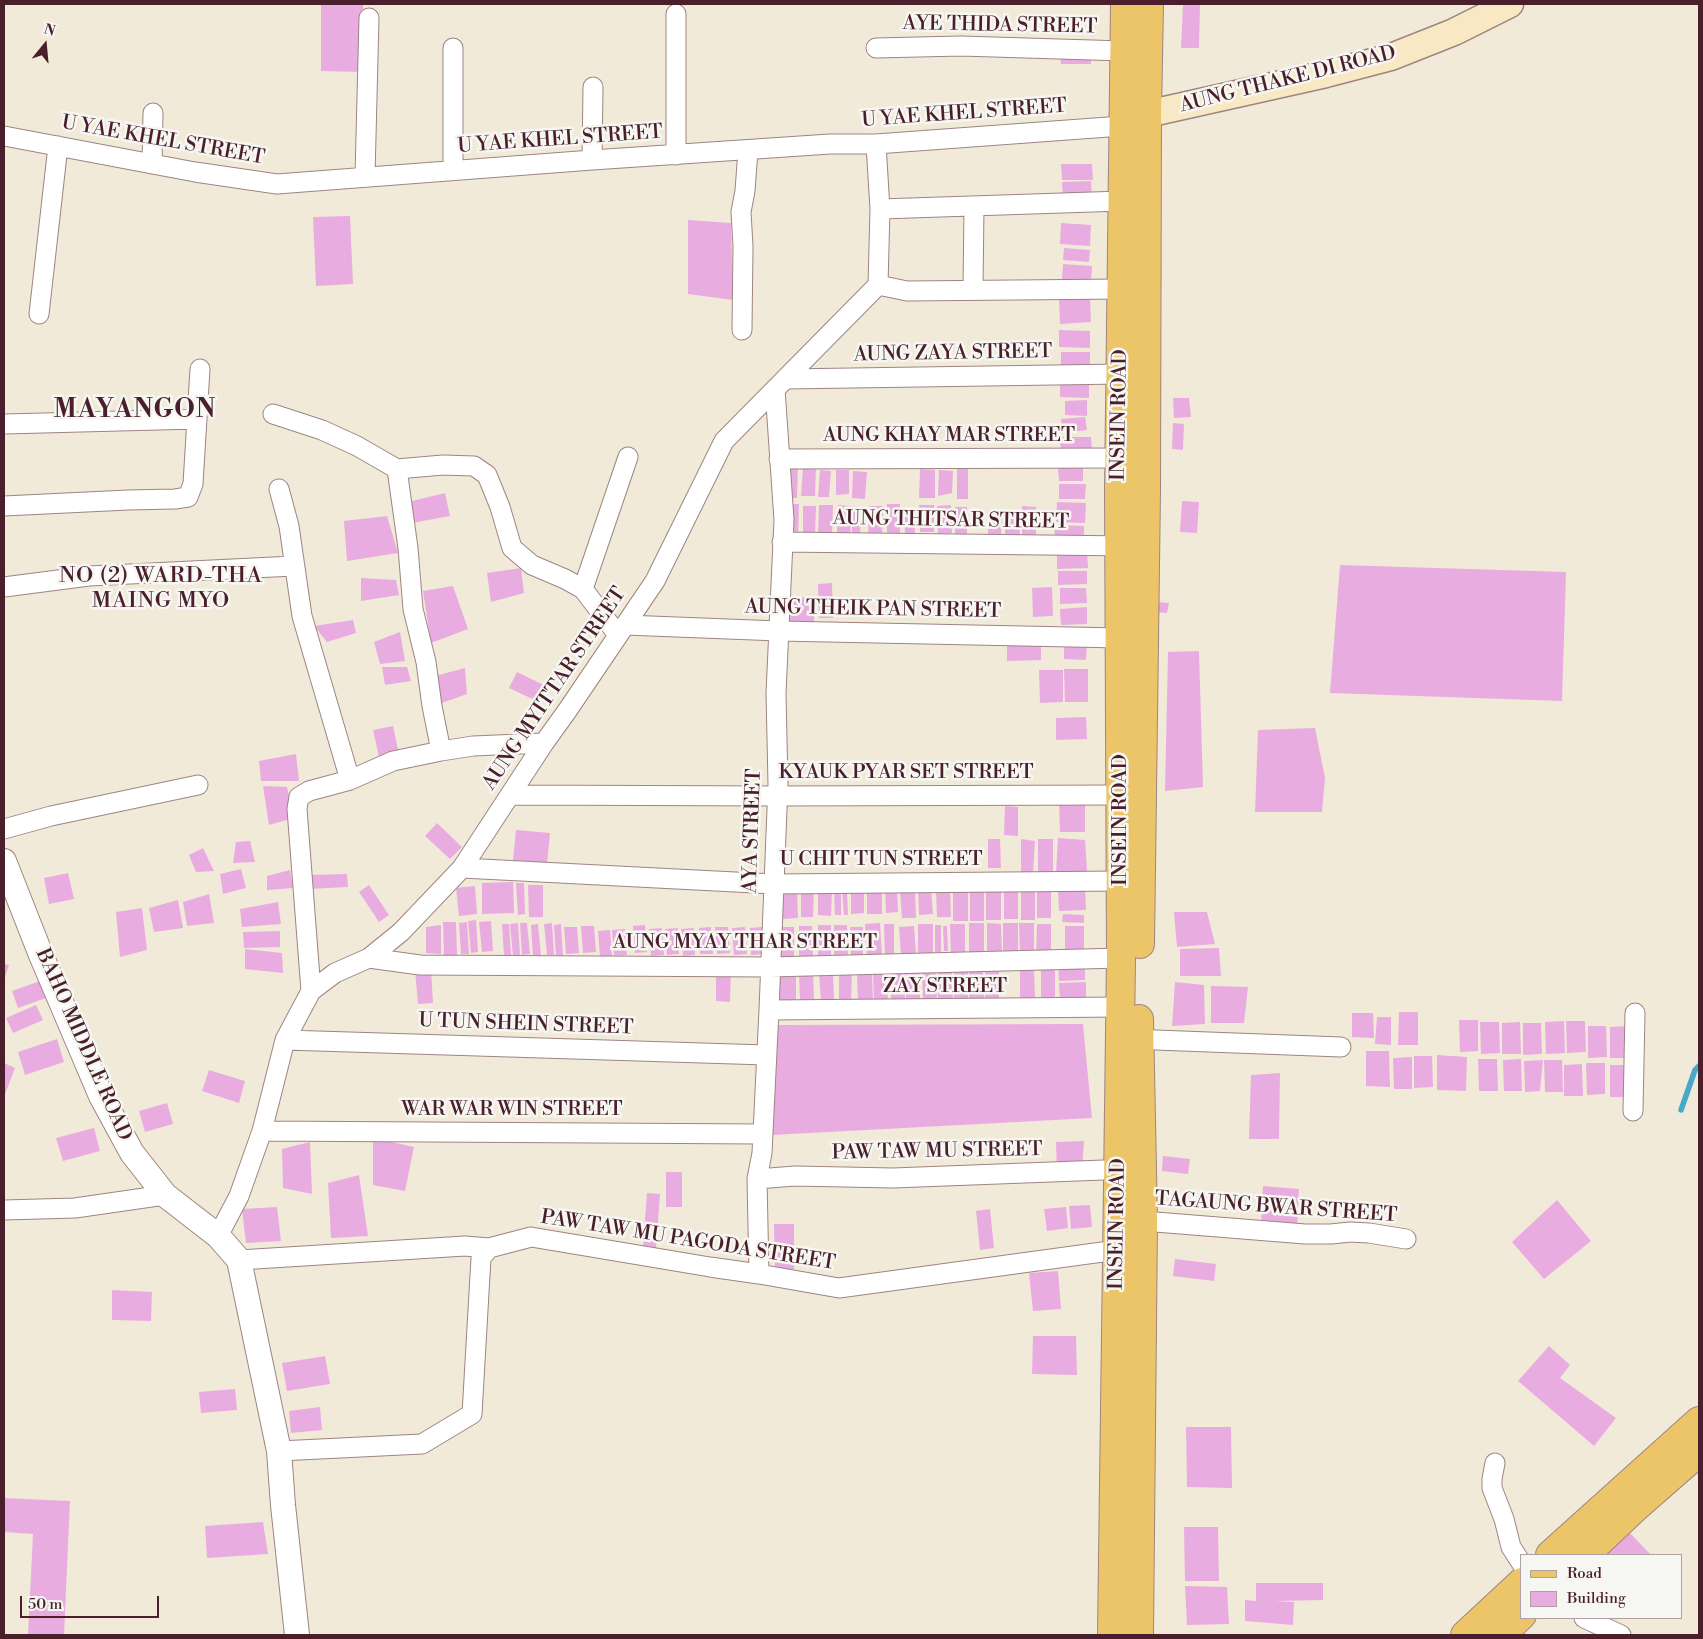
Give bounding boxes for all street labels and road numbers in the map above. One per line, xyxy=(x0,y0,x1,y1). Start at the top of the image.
street label: AYE THIDA STREET xyxy=(902,12,1098,40)
street label: AUNG THAKE DI ROAD xyxy=(1177,41,1399,119)
street label: U YAE KHEL STREET xyxy=(860,95,1068,133)
street label: U YAE KHEL STREET xyxy=(60,111,266,171)
street label: U YAE KHEL STREET xyxy=(456,121,664,159)
street label: AUNG ZAYA STREET xyxy=(854,340,1052,368)
street label: INSEIN ROAD xyxy=(1107,349,1133,481)
street label: AUNG KHAY MAR STREET xyxy=(823,424,1075,448)
street label: AUNG THITSAR STREET xyxy=(833,507,1069,535)
street label: AUNG MYITTAR STREET xyxy=(478,583,632,795)
street label: AUNG THEIK PAN STREET xyxy=(745,596,1001,624)
street label: INSEIN ROAD xyxy=(1109,754,1133,886)
street label: KYAUK PYAR SET STREET xyxy=(778,761,1034,785)
street label: AYA STREET xyxy=(739,768,767,894)
street label: U CHIT TUN STREET xyxy=(779,848,983,872)
street label: AUNG MYAY THAR STREET xyxy=(613,931,877,955)
street label: BAHO MIDDLE ROAD xyxy=(30,945,136,1145)
street label: ZAY STREET xyxy=(883,975,1007,999)
street label: U TUN SHEIN STREET xyxy=(418,1009,634,1041)
street label: WAR WAR WIN STREET xyxy=(401,1098,623,1122)
street label: PAW TAW MU STREET xyxy=(831,1138,1043,1166)
street label: INSEIN ROAD xyxy=(1105,1158,1131,1290)
street label: TAGAUNG BWAR STREET xyxy=(1154,1188,1398,1228)
street label: PAW TAW MU PAGODA STREET xyxy=(539,1206,837,1276)

